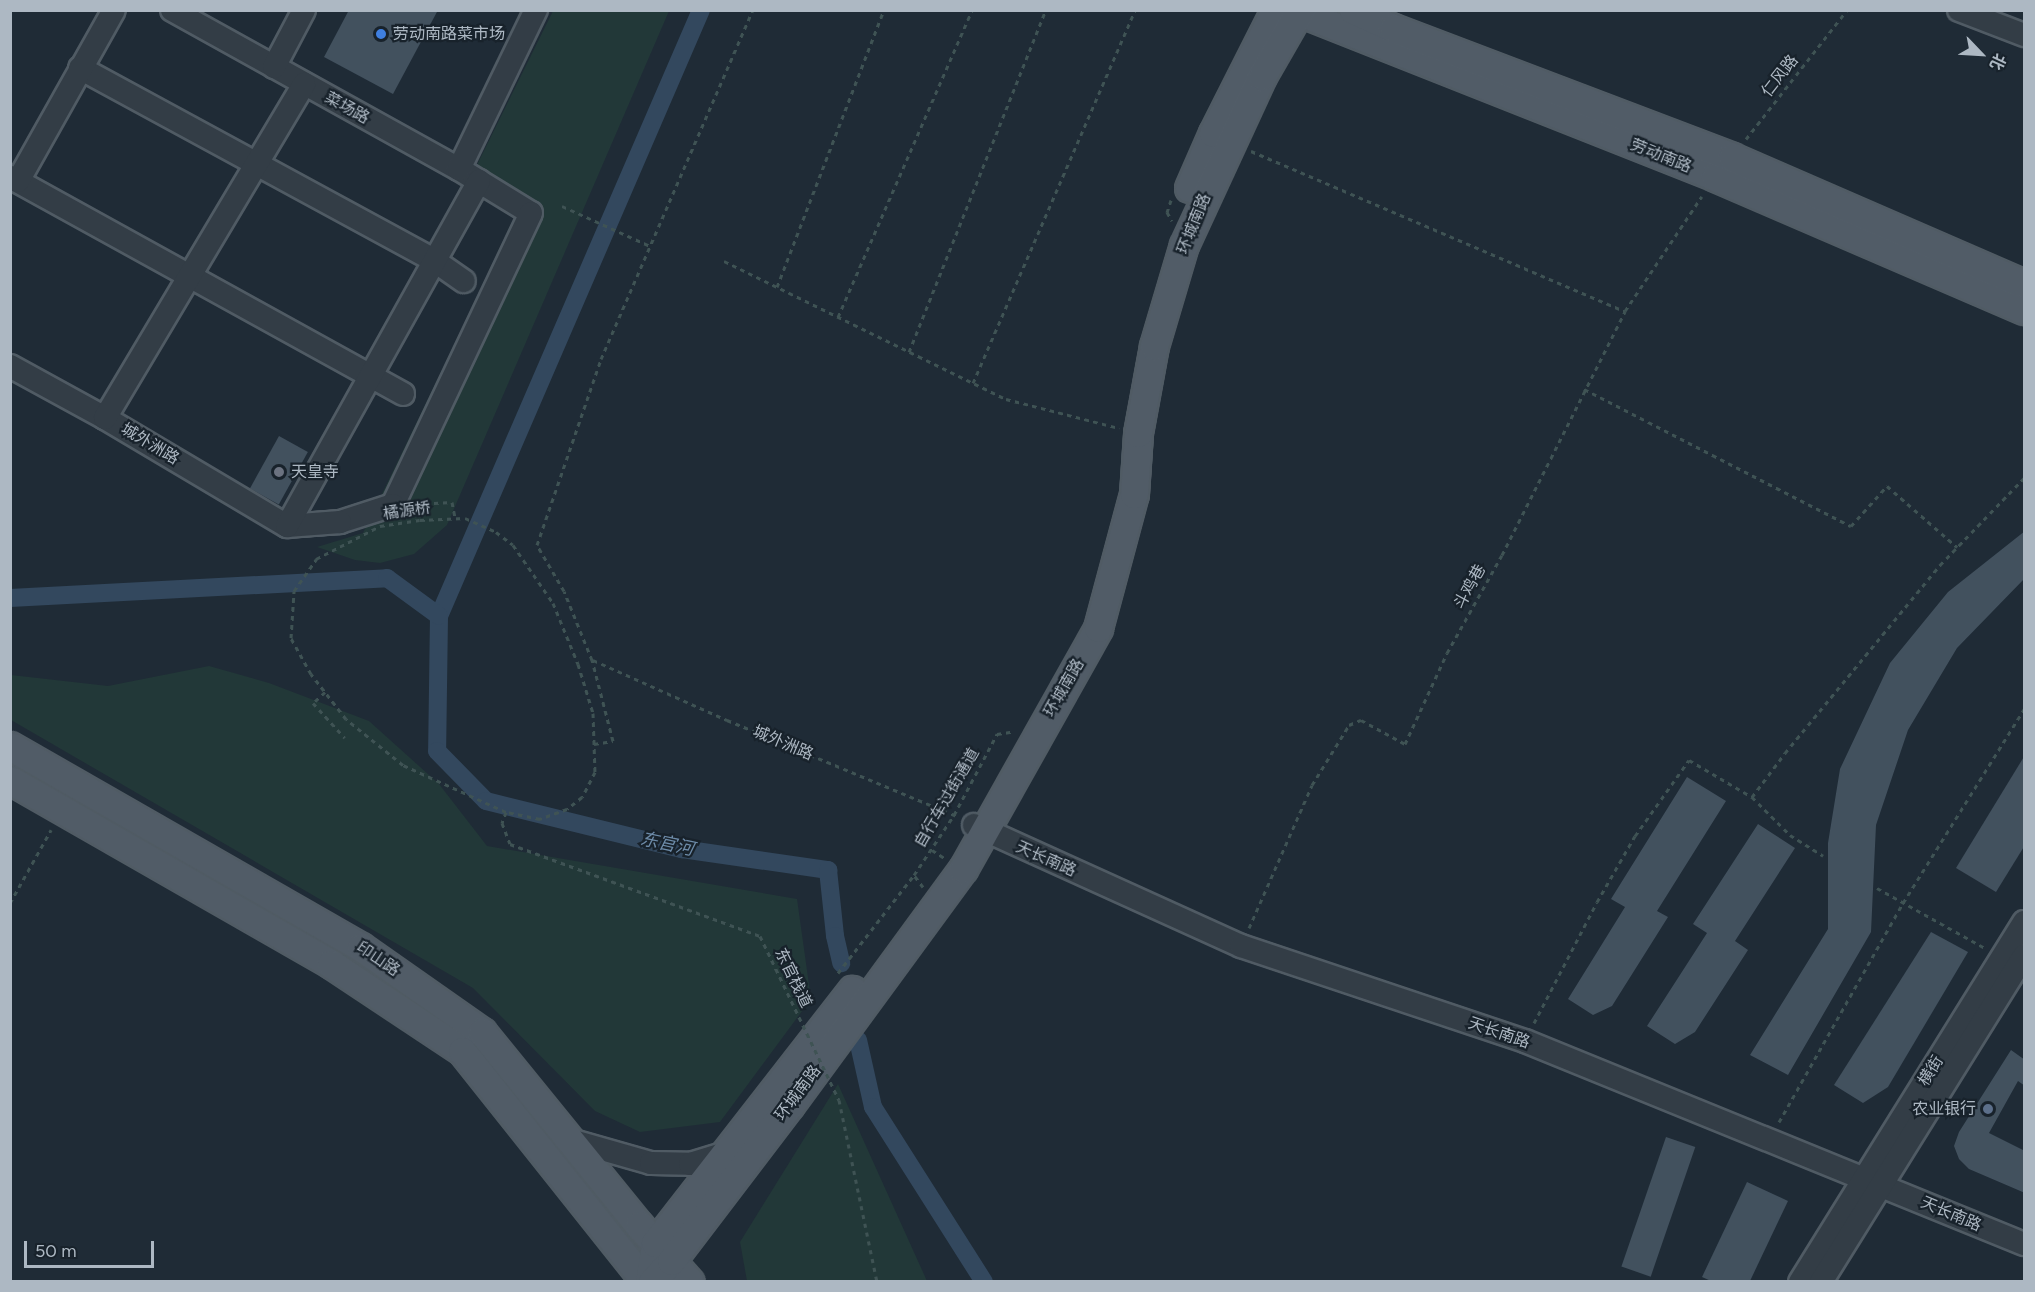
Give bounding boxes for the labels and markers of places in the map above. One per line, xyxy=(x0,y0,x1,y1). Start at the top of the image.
place label: 劳动南路菜市场 xyxy=(393,24,505,44)
marker: 劳动南路菜市场 xyxy=(374,27,388,41)
place label: 天皇寺 xyxy=(291,462,339,482)
marker: 天皇寺 xyxy=(272,465,286,479)
place label: 农业银行 xyxy=(1912,1099,1976,1119)
marker: 农业银行 xyxy=(1981,1102,1995,1116)

